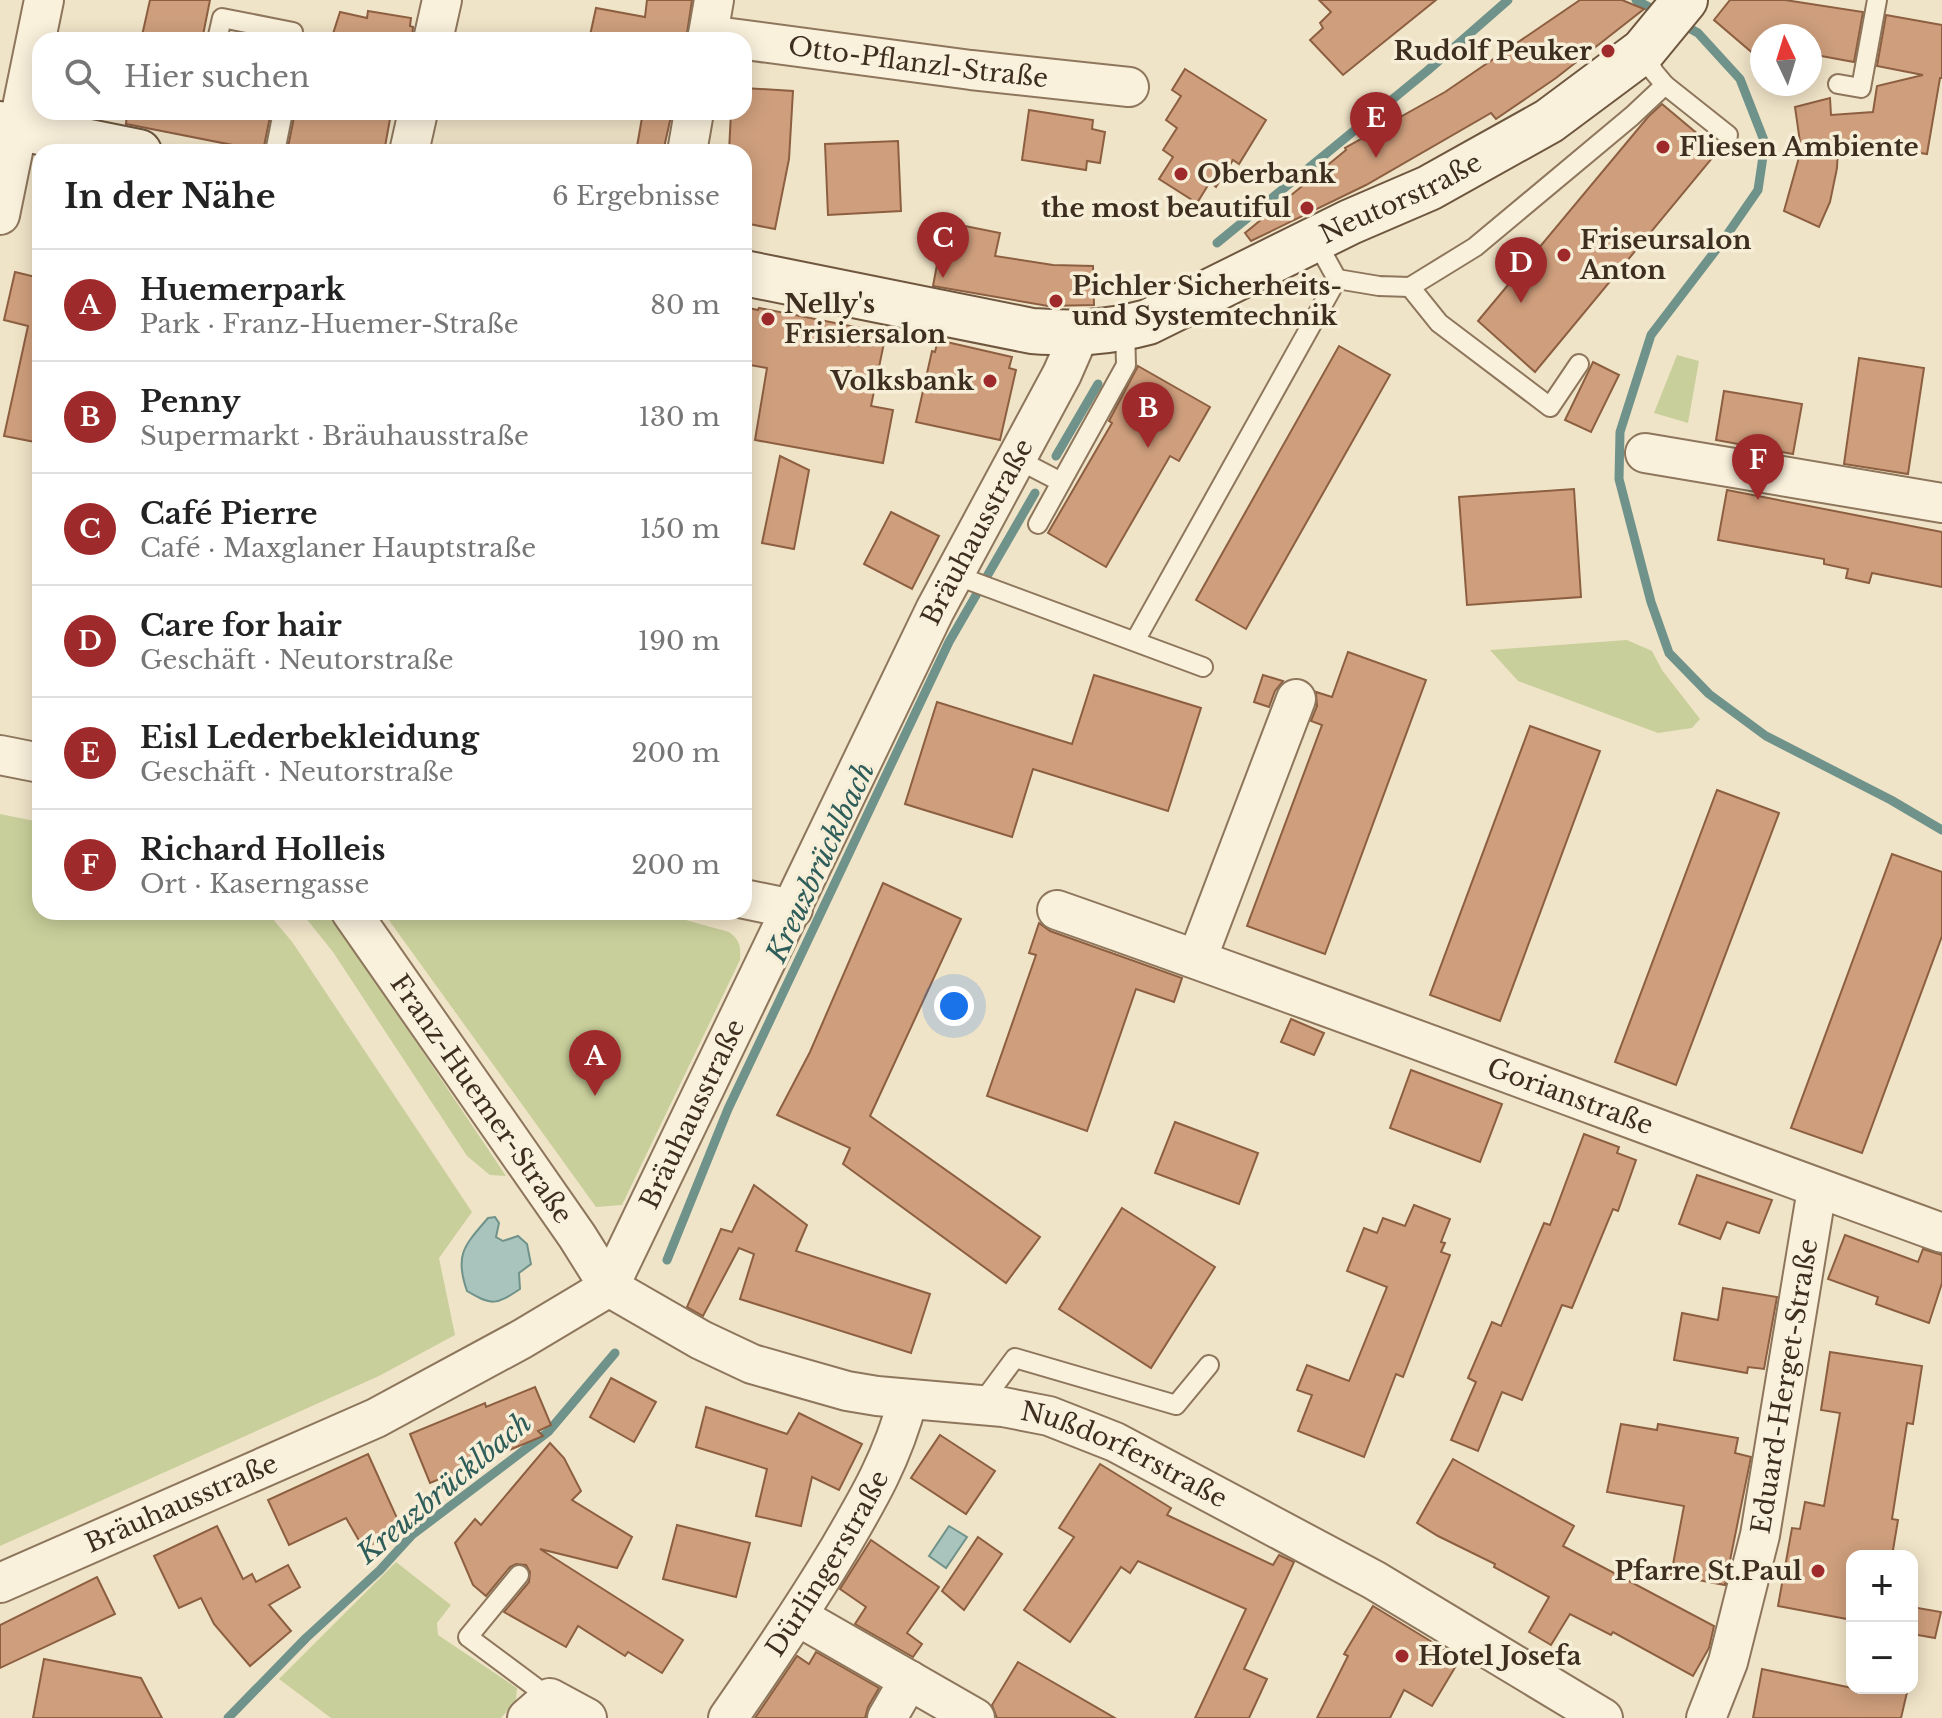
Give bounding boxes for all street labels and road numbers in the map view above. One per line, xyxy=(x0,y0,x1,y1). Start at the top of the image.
street label: Otto-Pflanzl-Straße xyxy=(786,30,1050,94)
street label: Neutorstraße xyxy=(1314,146,1487,250)
street label: Bräuhausstraße xyxy=(914,433,1040,630)
street label: Franz-Huemer-Straße xyxy=(384,968,579,1230)
street label: Bräuhausstraße xyxy=(633,1014,752,1214)
street label: Gorianstraße xyxy=(1483,1051,1658,1142)
street label: Eduard-Herget-Straße xyxy=(1744,1236,1825,1536)
street label: Nußdorferstraße xyxy=(1018,1395,1233,1515)
street label: Bräuhausstraße xyxy=(80,1447,282,1560)
street label: Dürlingerstraße xyxy=(759,1465,896,1662)

